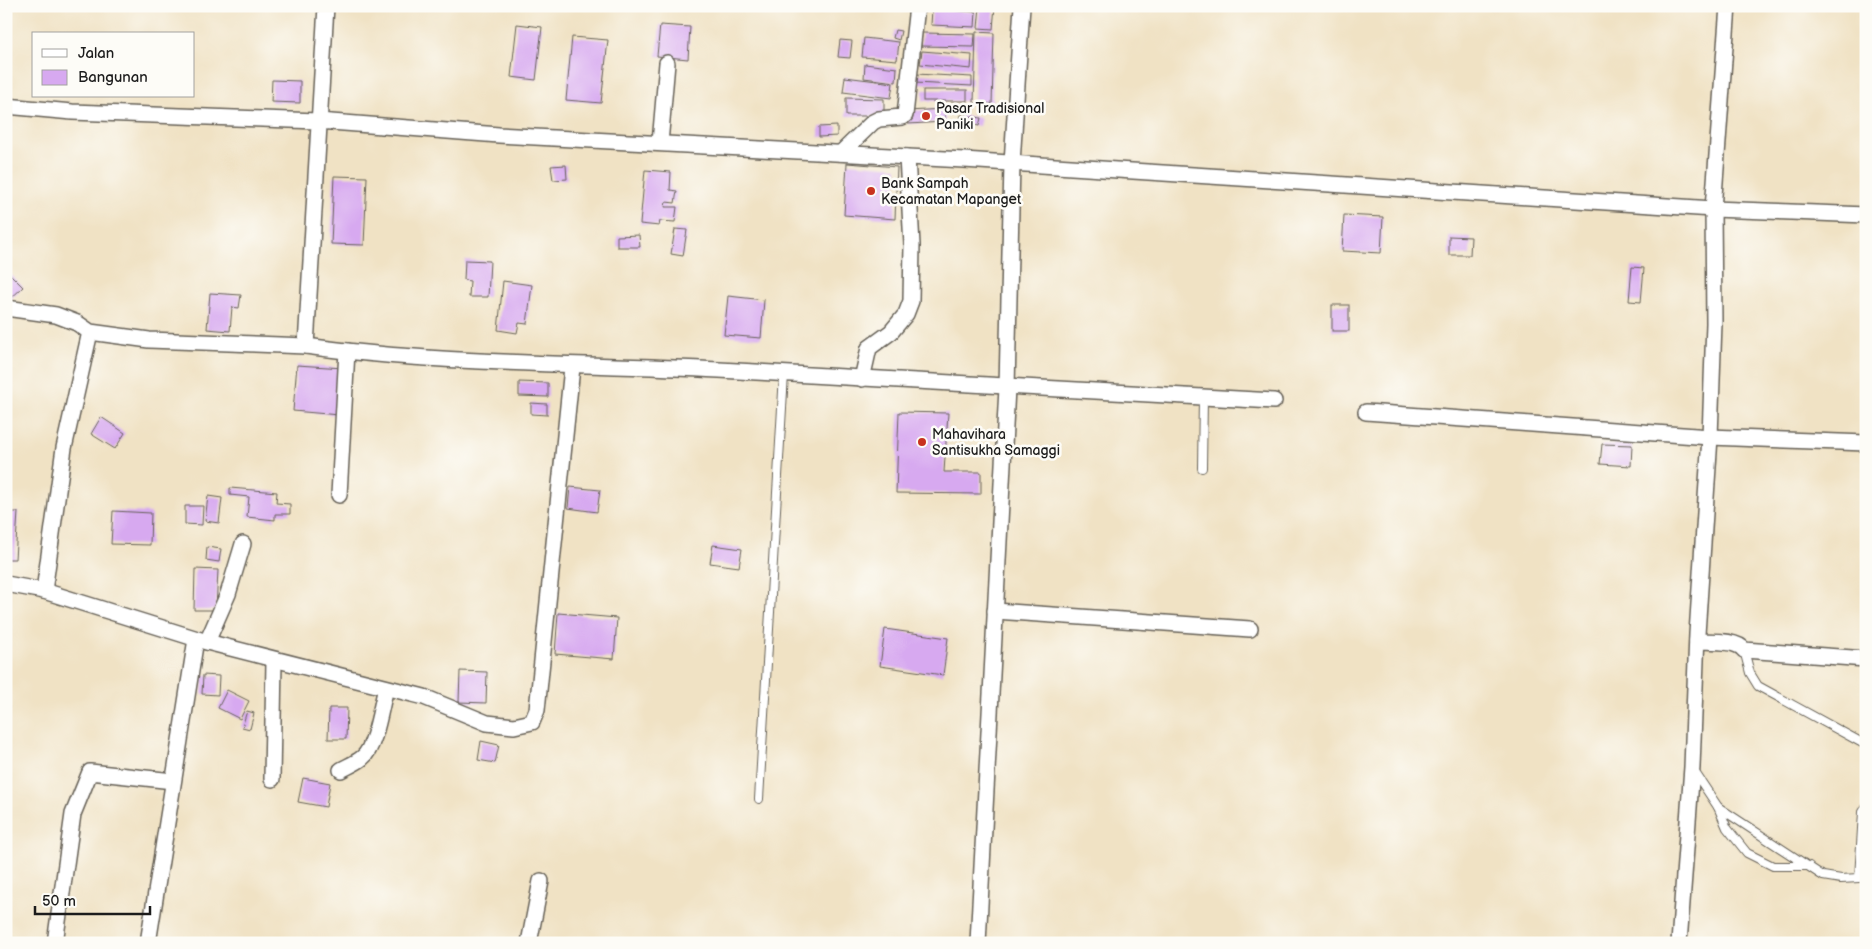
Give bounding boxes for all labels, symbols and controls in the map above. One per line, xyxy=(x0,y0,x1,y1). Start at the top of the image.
legend xyxy=(32,32,195,98)
text: Jalan xyxy=(78,44,114,63)
text: Bangunan xyxy=(78,68,148,87)
place label: Pasar Tradisional Paniki xyxy=(936,100,1044,133)
marker: Pasar Tradisional Paniki xyxy=(920,110,932,122)
place label: Bank Sampah Kecamatan Mapanget xyxy=(881,175,1022,208)
marker: Bank Sampah Kecamatan Mapanget xyxy=(865,185,877,197)
place label: Mahavihara Santisukha Samaggi xyxy=(932,426,1060,459)
marker: Mahavihara Santisukha Samaggi xyxy=(916,436,928,448)
scale bar xyxy=(35,884,150,916)
text: 50 m xyxy=(42,892,76,911)

